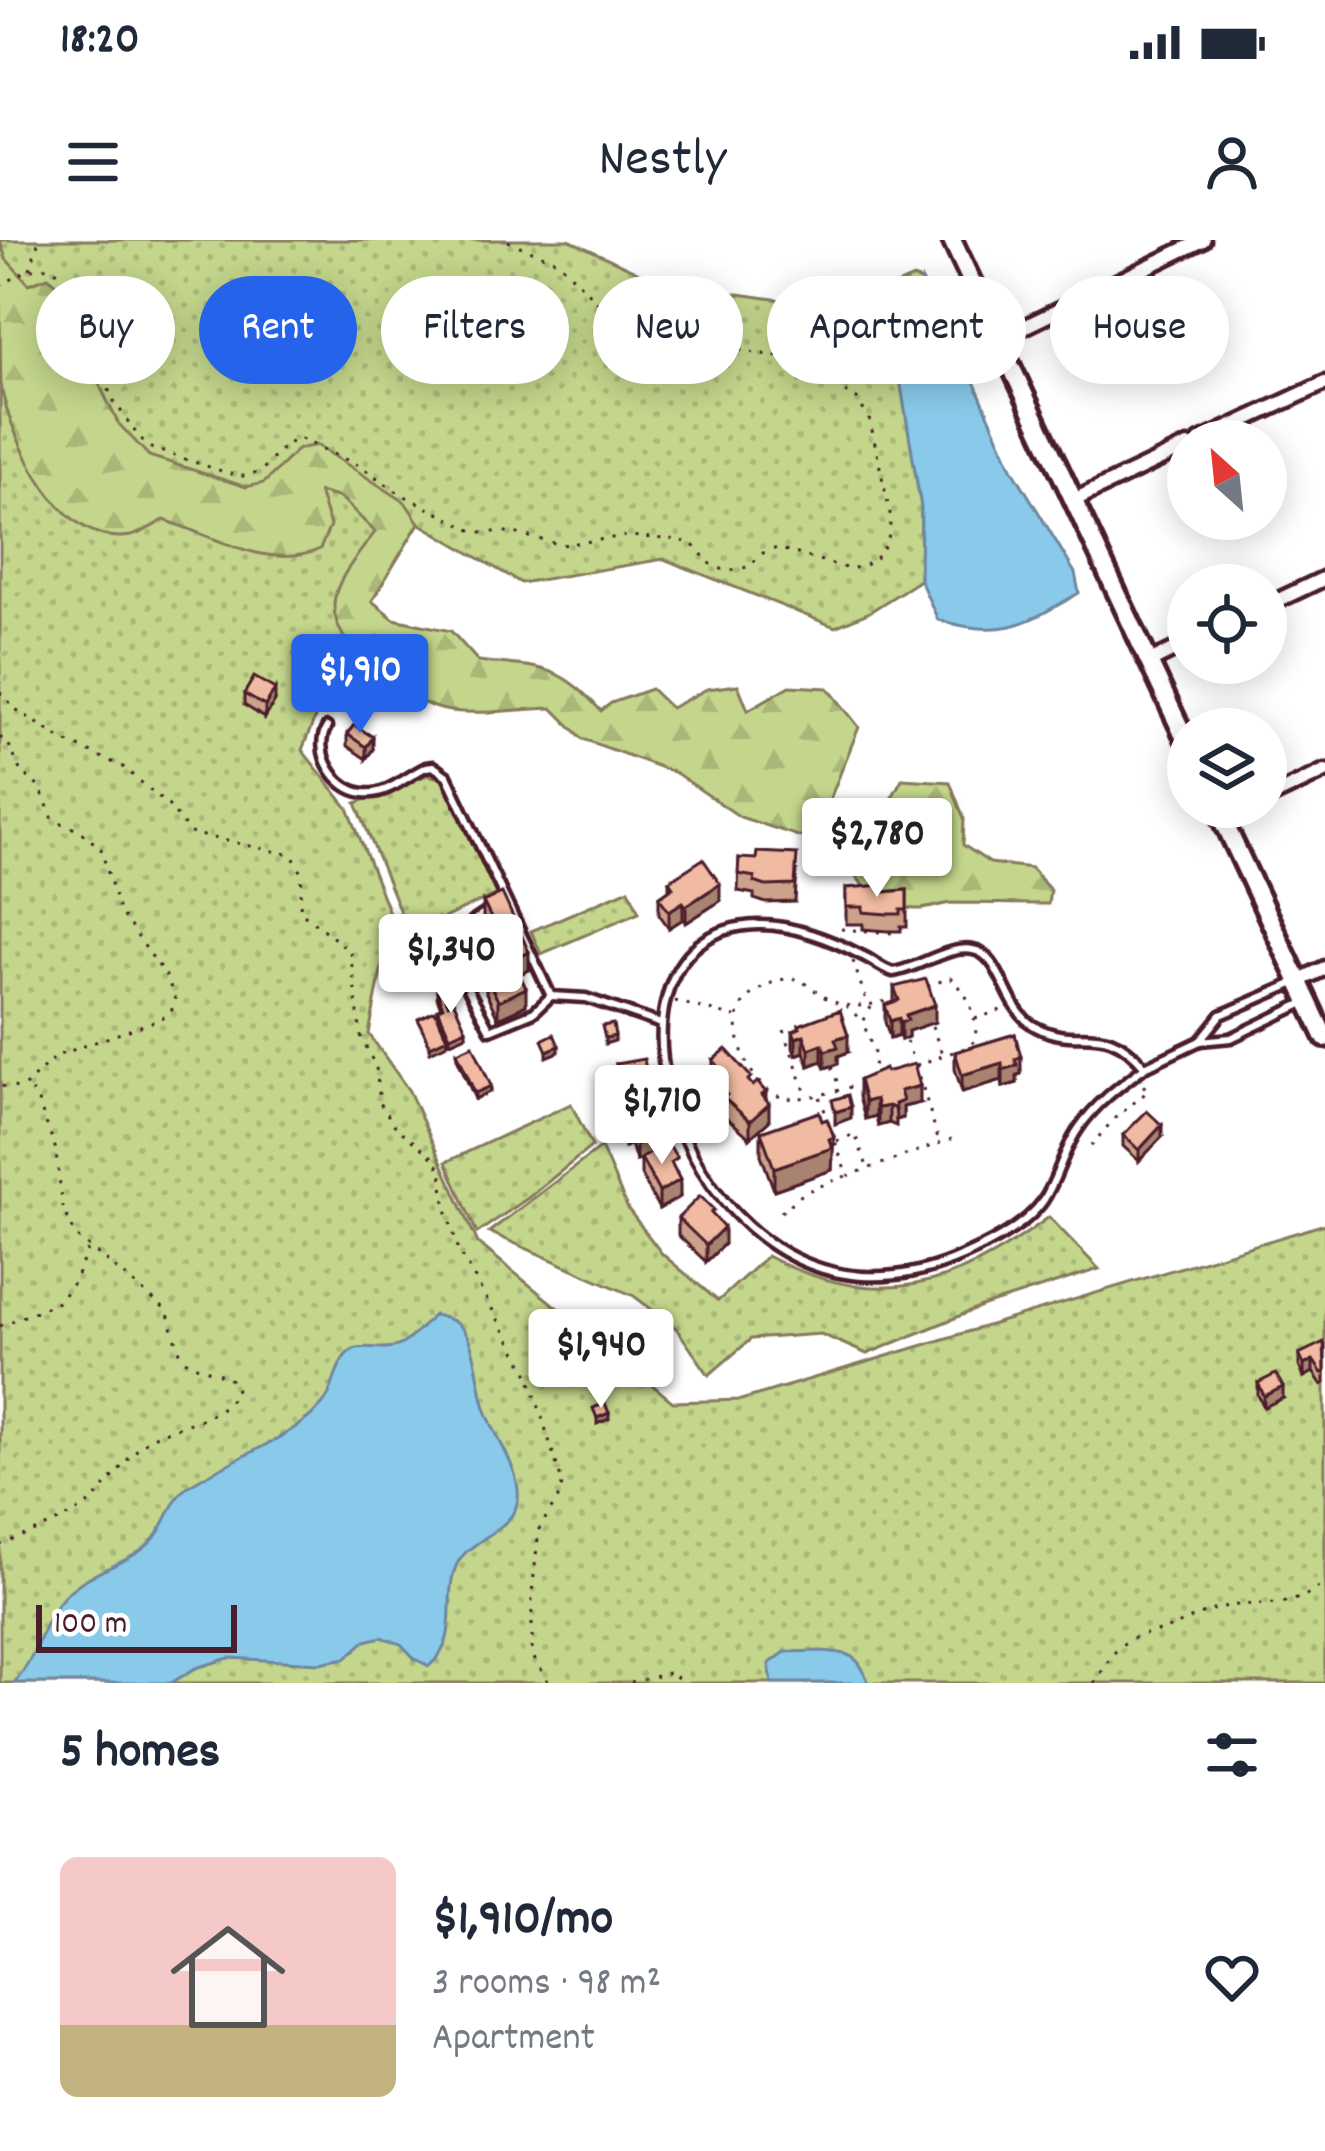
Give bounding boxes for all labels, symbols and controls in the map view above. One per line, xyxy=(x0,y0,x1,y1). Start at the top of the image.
text: 18:20 xyxy=(60,10,140,74)
text: Nestly xyxy=(599,124,726,201)
icon: menu xyxy=(60,129,126,195)
icon: person xyxy=(1199,129,1265,195)
chip: Buy xyxy=(36,276,175,384)
chip: Rent xyxy=(199,276,357,384)
chip: Filters xyxy=(381,276,569,384)
chip: New xyxy=(593,276,743,384)
chip: Apartment xyxy=(767,276,1026,384)
chip: House xyxy=(1050,276,1229,384)
north arrow xyxy=(1167,420,1287,540)
map controls xyxy=(1167,420,1287,828)
button: locate xyxy=(1167,564,1287,684)
pin: $1,910 xyxy=(262,634,458,736)
text: $1,910 xyxy=(318,645,402,700)
button: layers xyxy=(1167,708,1287,828)
pin: $2,780 xyxy=(779,798,975,900)
text: $2,780 xyxy=(829,809,925,864)
pin: $1,340 xyxy=(353,914,549,1016)
text: $1,340 xyxy=(406,925,496,980)
pin: $1,710 xyxy=(564,1065,760,1167)
text: $1,710 xyxy=(622,1076,702,1131)
pin: $1,940 xyxy=(503,1309,699,1411)
text: $1,940 xyxy=(555,1320,647,1375)
scale bar xyxy=(36,1599,237,1652)
text: 100 m xyxy=(54,1602,127,1649)
text: 5 homes xyxy=(60,1719,220,1791)
icon: filters xyxy=(1199,1722,1265,1788)
text: $1,910/mo xyxy=(432,1886,613,1958)
icon: home xyxy=(156,1905,300,2049)
icon: heart xyxy=(1199,1944,1265,2010)
text: 3 rooms · 98 m² xyxy=(432,1958,661,2013)
text: Apartment xyxy=(432,2013,595,2068)

